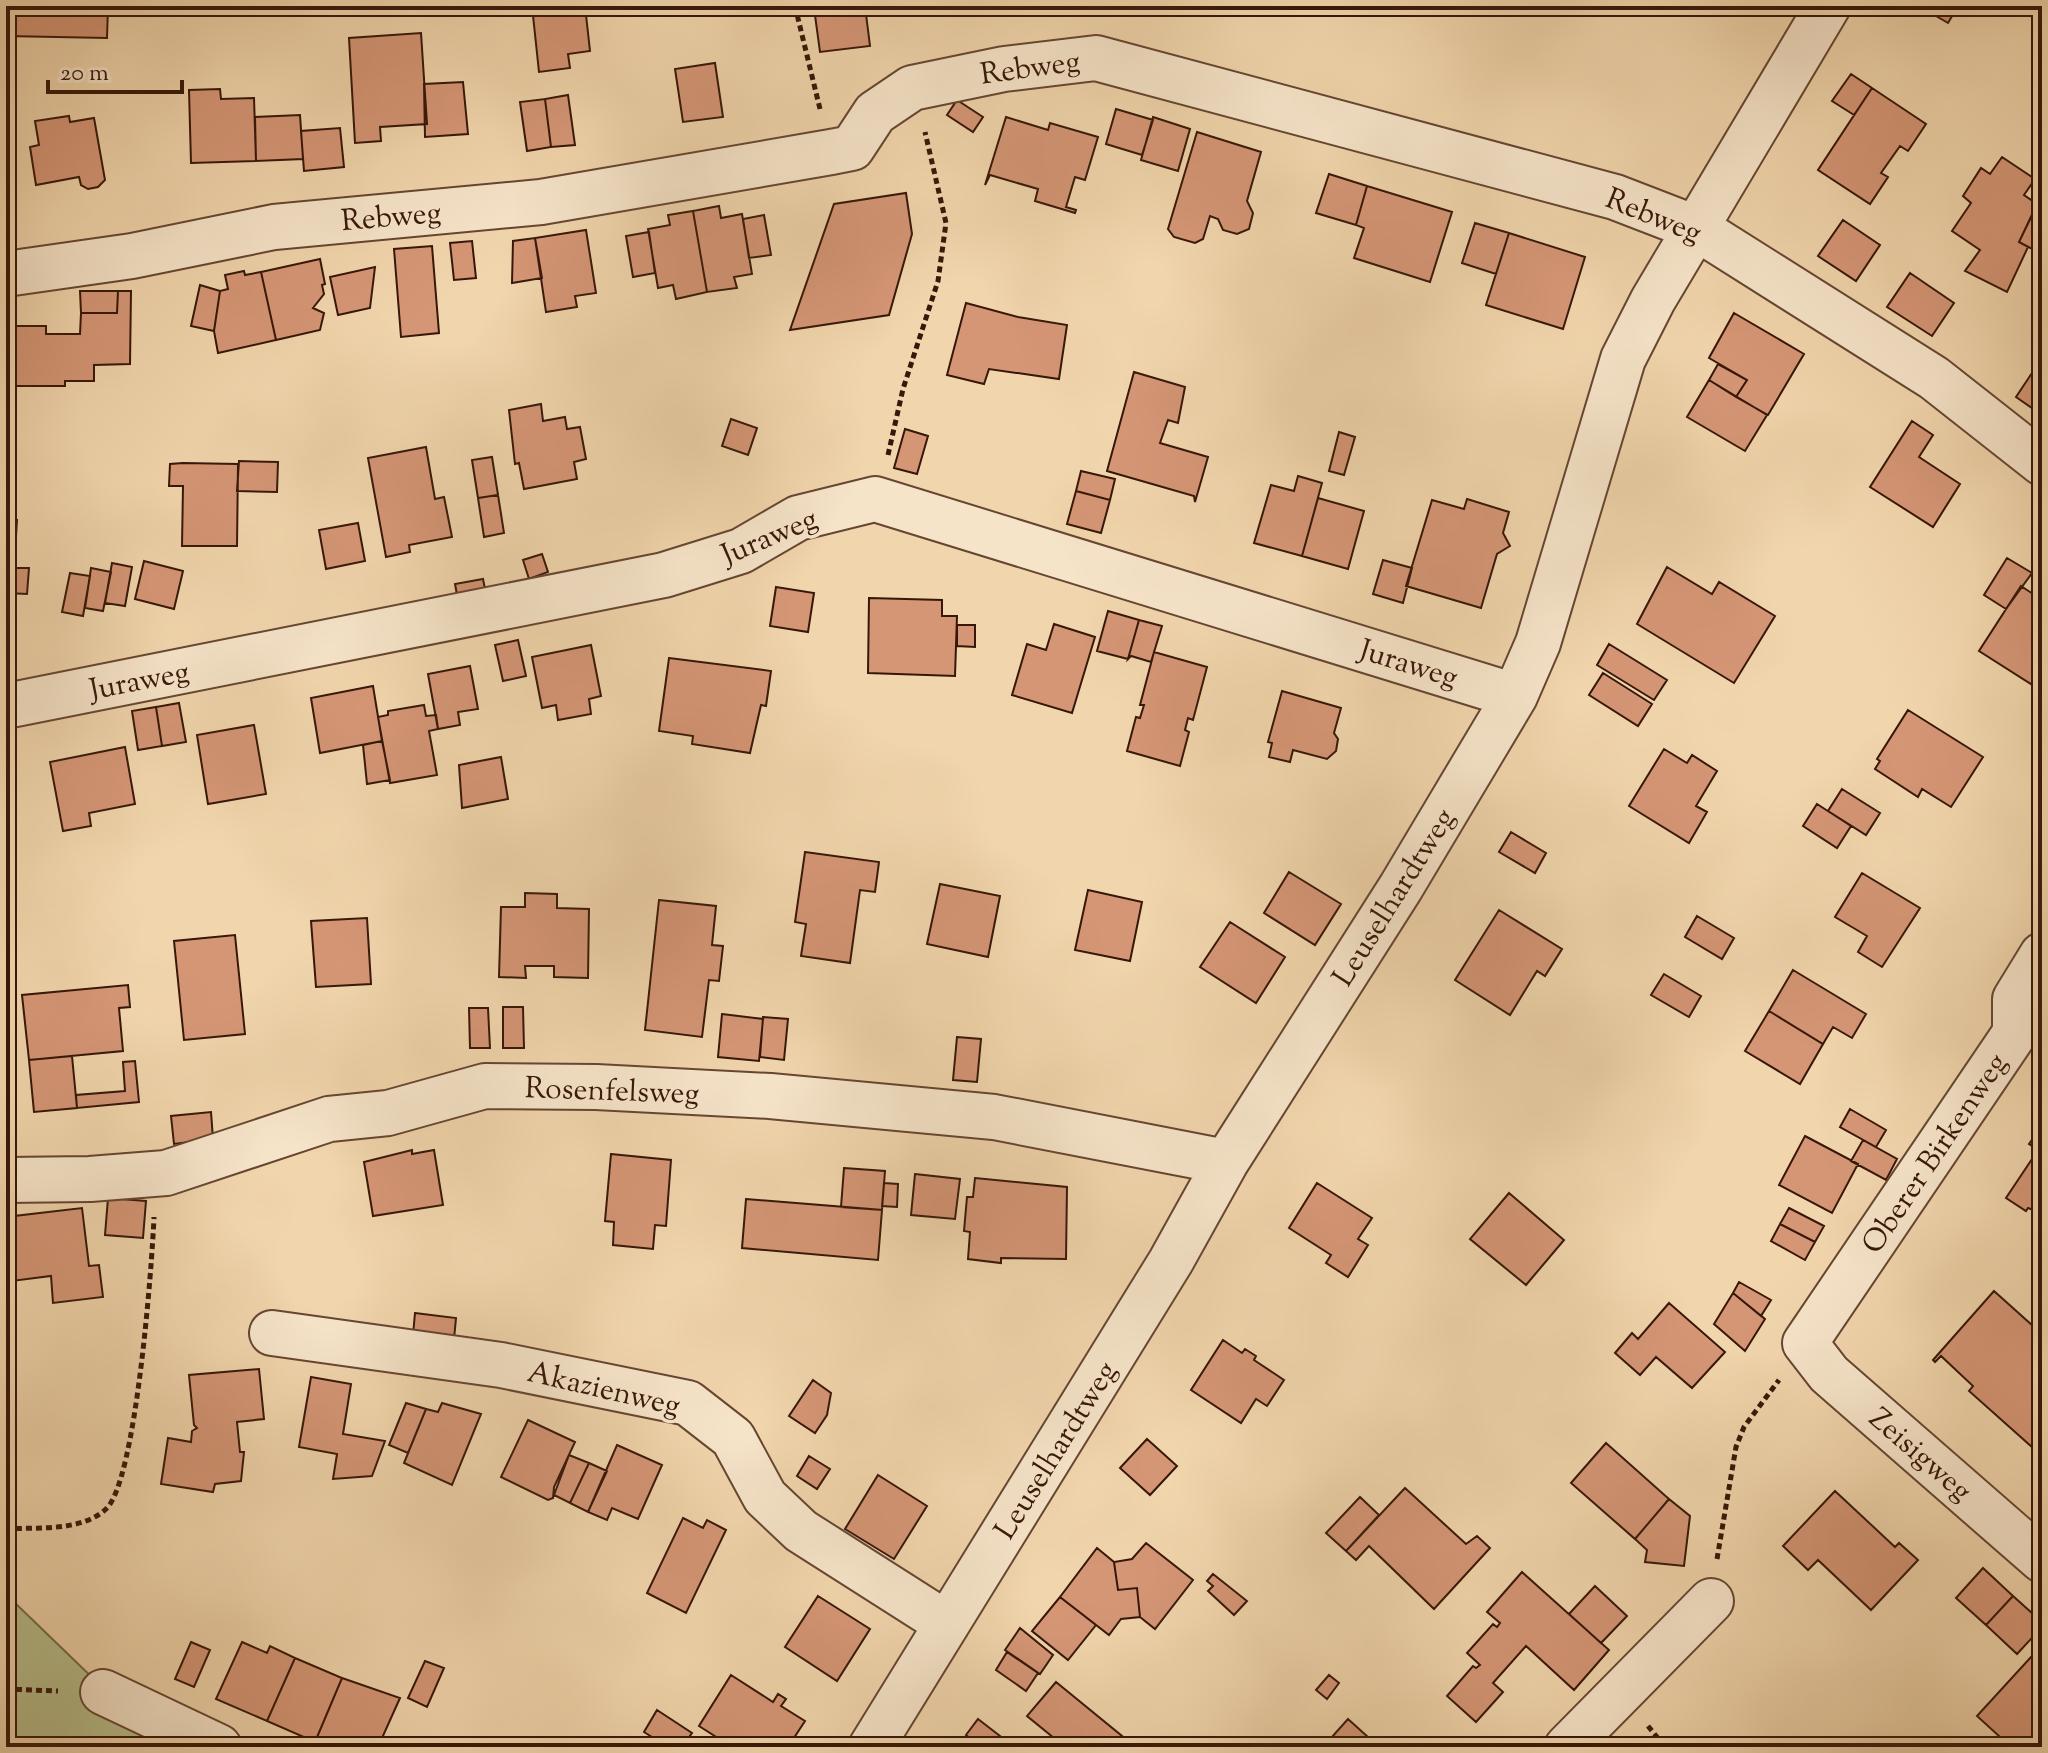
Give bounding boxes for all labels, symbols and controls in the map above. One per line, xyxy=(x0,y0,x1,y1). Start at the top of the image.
street label: Rebweg xyxy=(978,41,1083,98)
scale bar xyxy=(48,44,182,94)
text: 20 m xyxy=(60,57,109,91)
street label: Rebweg xyxy=(1599,179,1708,256)
street label: Rebweg xyxy=(339,193,443,244)
street label: Juraweg xyxy=(713,499,825,579)
street label: Juraweg xyxy=(1352,630,1463,701)
street label: Juraweg xyxy=(84,652,193,714)
street label: Leuselhardtweg xyxy=(1323,801,1467,996)
street label: Oberer Birkenweg xyxy=(1853,1045,2019,1263)
street label: Rosenfelsweg xyxy=(524,1068,700,1117)
street label: Akazienweg xyxy=(523,1352,684,1429)
street label: Leuselhardtweg xyxy=(985,1354,1129,1549)
street label: Zeisigweg xyxy=(1858,1399,1980,1513)

